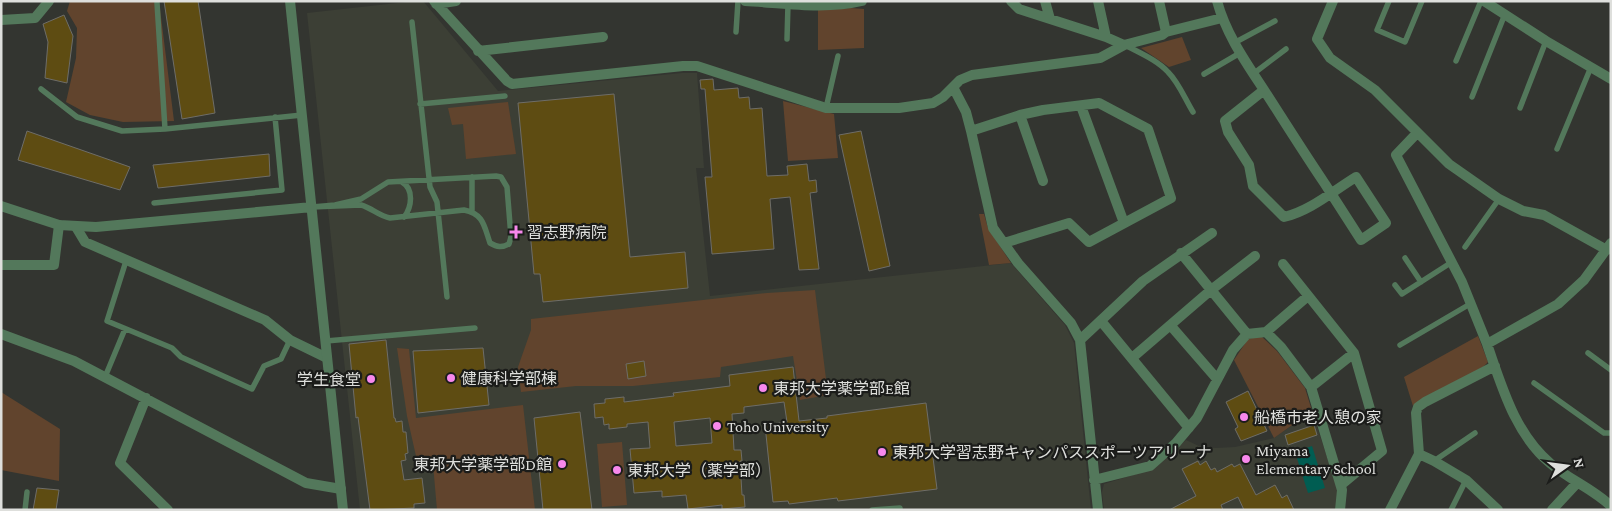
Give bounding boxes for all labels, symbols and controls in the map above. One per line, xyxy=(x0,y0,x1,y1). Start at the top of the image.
place label: 習志野病院 xyxy=(527,224,607,241)
marker: 習志野病院 xyxy=(509,225,523,239)
place label: 健康科学部棟 xyxy=(461,370,557,387)
place label: 学生食堂 xyxy=(297,371,361,388)
marker: 健康科学部棟 xyxy=(445,372,457,384)
marker: 学生食堂 xyxy=(365,373,377,385)
place label: 東邦大学薬学部E館 xyxy=(773,380,910,397)
marker: 東邦大学薬学部E館 xyxy=(757,382,769,394)
place label: 船橋市老人憩の家 xyxy=(1254,408,1382,426)
marker: 船橋市老人憩の家 xyxy=(1238,411,1250,423)
place label: Toho University xyxy=(727,418,829,436)
marker: Toho University xyxy=(711,420,723,432)
north arrow xyxy=(1542,441,1592,491)
place label: Miyama Elementary School xyxy=(1256,442,1376,478)
place label: 東邦大学習志野キャンパススポーツアリーナ xyxy=(892,444,1212,461)
marker: 東邦大学習志野キャンパススポーツアリーナ xyxy=(876,446,888,458)
marker: Miyama Elementary School xyxy=(1240,453,1252,465)
place label: 東邦大学薬学部D館 xyxy=(413,456,552,473)
text: N xyxy=(1571,456,1589,470)
marker: 東邦大学薬学部D館 xyxy=(556,458,568,470)
place label: 東邦大学（薬学部） xyxy=(627,462,771,479)
marker: 東邦大学（薬学部） xyxy=(611,464,623,476)

